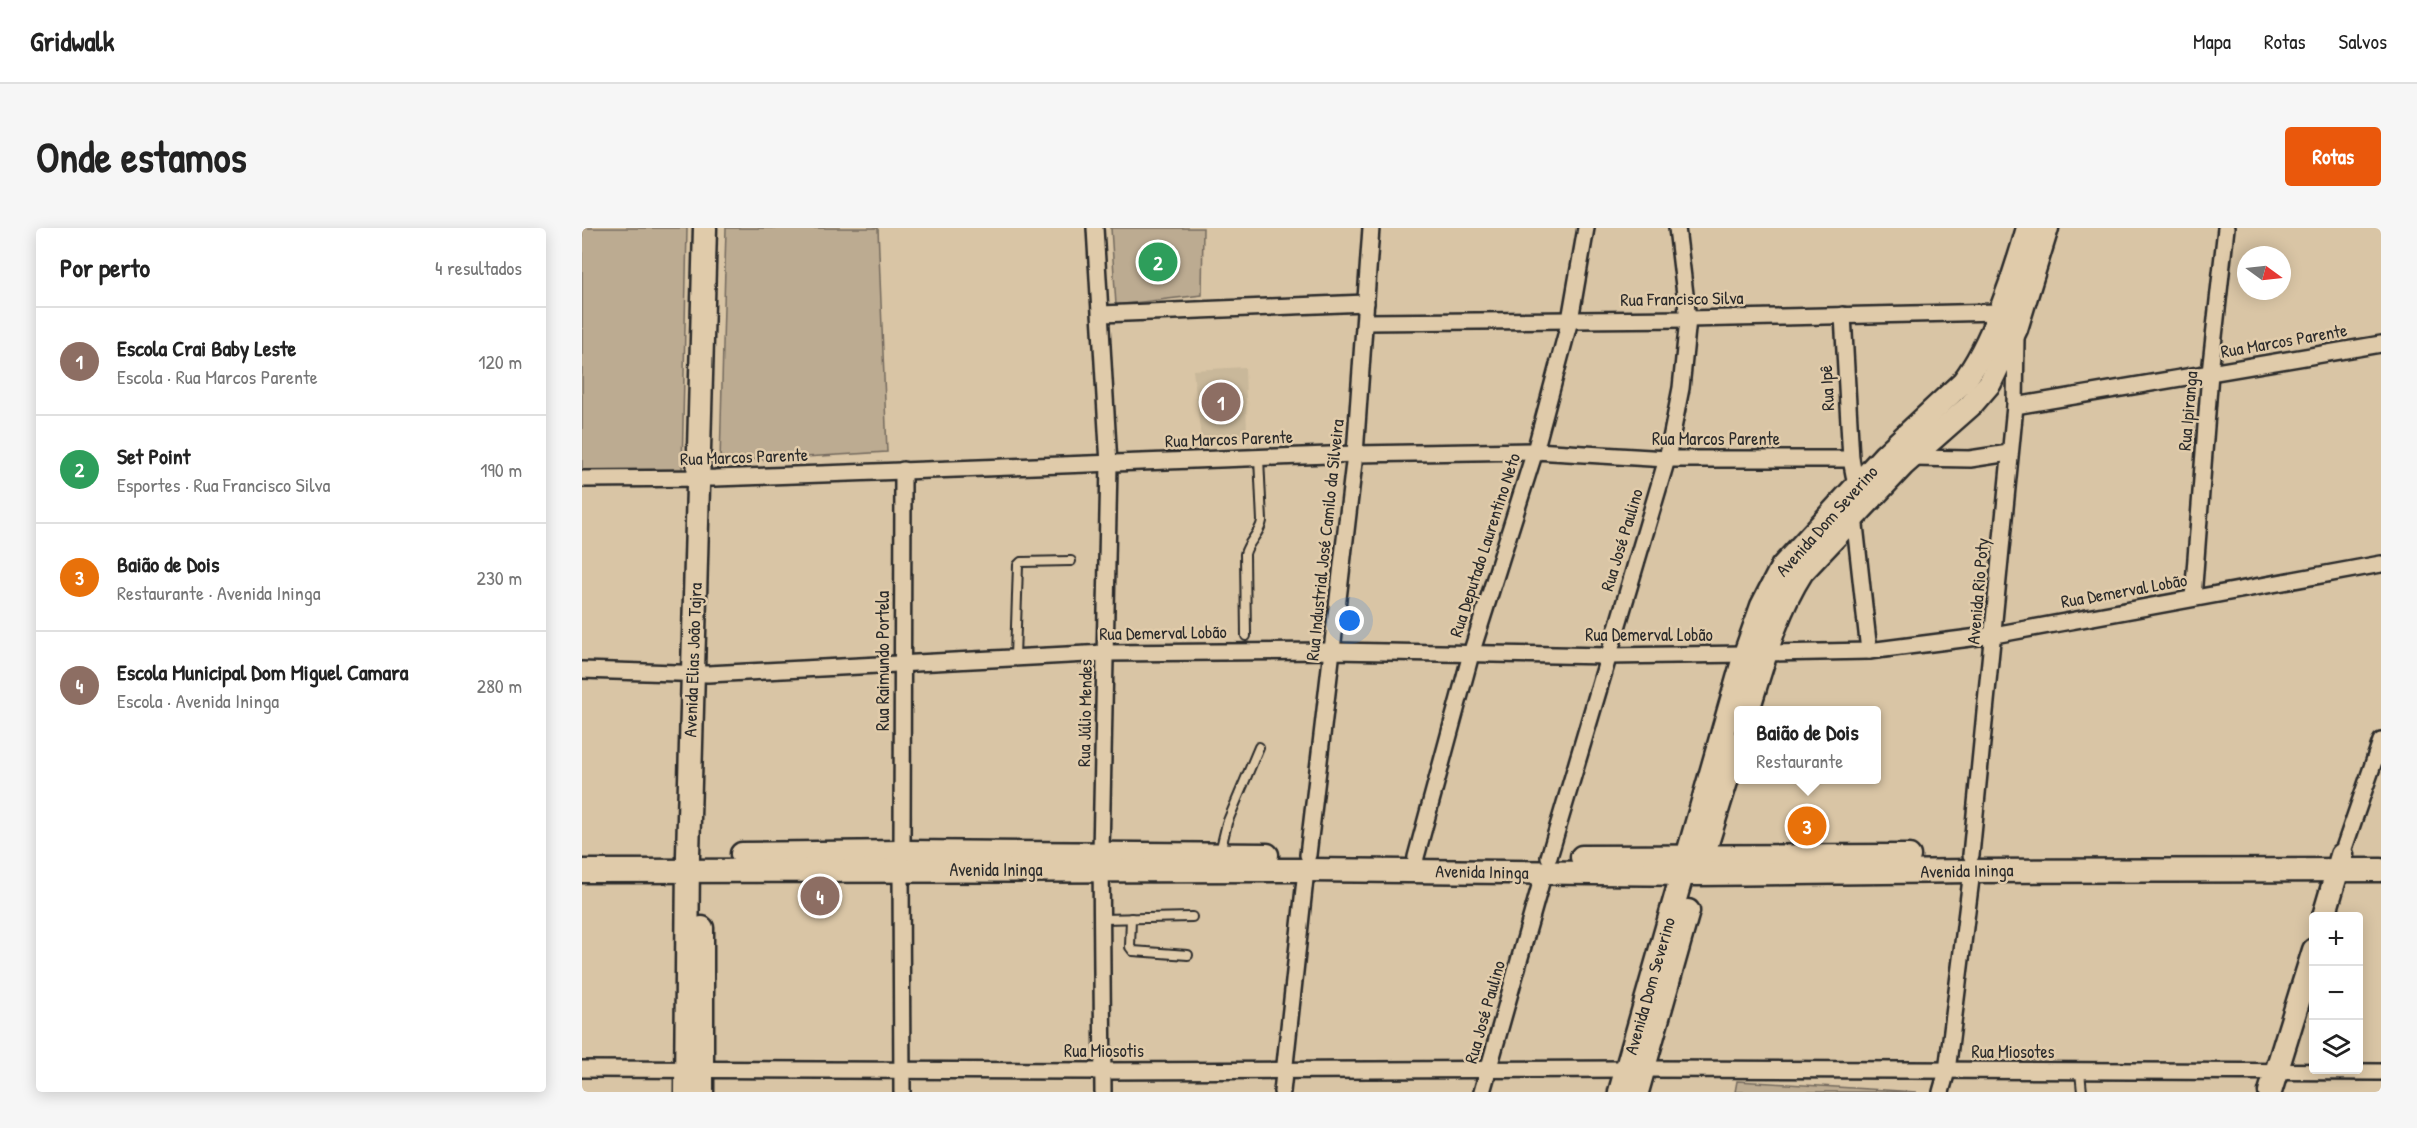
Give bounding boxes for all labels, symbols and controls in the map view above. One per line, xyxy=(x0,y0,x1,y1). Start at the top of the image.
text: Gridwalk xyxy=(30,22,114,60)
text: Mapa xyxy=(2193,27,2231,56)
text: Rotas xyxy=(2264,27,2306,56)
text: Salvos xyxy=(2339,27,2387,56)
button: Rotas xyxy=(2285,127,2381,186)
text: Onde estamos xyxy=(36,128,247,185)
pin: 2 xyxy=(1138,240,1178,285)
north arrow xyxy=(2237,246,2291,300)
text: Por perto xyxy=(60,250,150,285)
text: 4 resultados xyxy=(435,254,522,281)
street label: Rua Francisco Silva xyxy=(1620,285,1744,312)
street label: Rua Marcos Parente xyxy=(2219,317,2349,364)
text: Escola Crai Baby Leste xyxy=(117,333,296,363)
text: 1 xyxy=(76,348,83,375)
text: 120 m xyxy=(478,348,522,375)
text: Escola · Rua Marcos Parente xyxy=(117,363,318,390)
street label: Rua Ipê xyxy=(1813,365,1840,411)
street label: Rua Ipiranga xyxy=(2172,370,2203,452)
pin: 1 xyxy=(1202,380,1240,424)
street label: Rua Industrial José Camilo da Silveira xyxy=(1299,418,1350,662)
street label: Rua Marcos Parente xyxy=(1165,424,1293,453)
street label: Rua Marcos Parente xyxy=(1652,426,1780,451)
text: Set Point xyxy=(117,441,190,471)
street label: Rua Marcos Parente xyxy=(680,442,808,471)
street label: Rua Deputado Laurentino Neto xyxy=(1443,450,1526,640)
text: 2 xyxy=(75,456,84,483)
text: 190 m xyxy=(480,456,522,483)
street label: Avenida Dom Severino xyxy=(1770,460,1883,582)
text: Esportes · Rua Francisco Silva xyxy=(117,471,330,498)
street label: Rua José Paulino xyxy=(1594,486,1649,594)
street label: Avenida Rio Poty xyxy=(1960,536,1995,645)
text: Baião de Dois xyxy=(117,549,219,579)
text: 3 xyxy=(75,564,84,591)
text: 230 m xyxy=(477,564,522,591)
street label: Rua Demerval Lobão xyxy=(2059,567,2189,614)
text: Restaurante · Avenida Ininga xyxy=(117,579,321,606)
street label: Avenida Elias João Tajra xyxy=(677,582,708,738)
street label: Rua Raimundo Portela xyxy=(870,591,895,731)
your location xyxy=(1335,606,1364,635)
street label: Rua Demerval Lobão xyxy=(1099,619,1227,646)
street label: Rua Demerval Lobão xyxy=(1585,622,1713,647)
text: Escola Municipal Dom Miguel Camara xyxy=(117,657,408,687)
street label: Rua Júlio Mendes xyxy=(1071,659,1098,767)
text: 4 xyxy=(76,672,83,699)
text: 280 m xyxy=(477,672,522,699)
text: Escola · Avenida Ininga xyxy=(117,687,279,714)
popup xyxy=(1734,706,1881,784)
text: Baião de Dois xyxy=(1756,717,1859,747)
text: Restaurante xyxy=(1756,747,1843,774)
pin: 3 xyxy=(1788,804,1826,848)
street label: Avenida Ininga xyxy=(949,857,1043,882)
street label: Avenida Ininga xyxy=(1920,857,2014,884)
street label: Avenida Ininga xyxy=(1435,858,1529,885)
pin: 4 xyxy=(800,874,840,918)
map controls xyxy=(2309,912,2363,1074)
button: + xyxy=(2309,912,2363,966)
street label: Avenida Dom Severino xyxy=(1618,914,1681,1057)
street label: Rua José Paulino xyxy=(1458,958,1511,1066)
button: − xyxy=(2309,966,2363,1020)
button: layers xyxy=(2309,1020,2363,1074)
street label: Rua Miosotis xyxy=(1064,1038,1144,1063)
street label: Rua Miosotes xyxy=(1971,1039,2055,1064)

